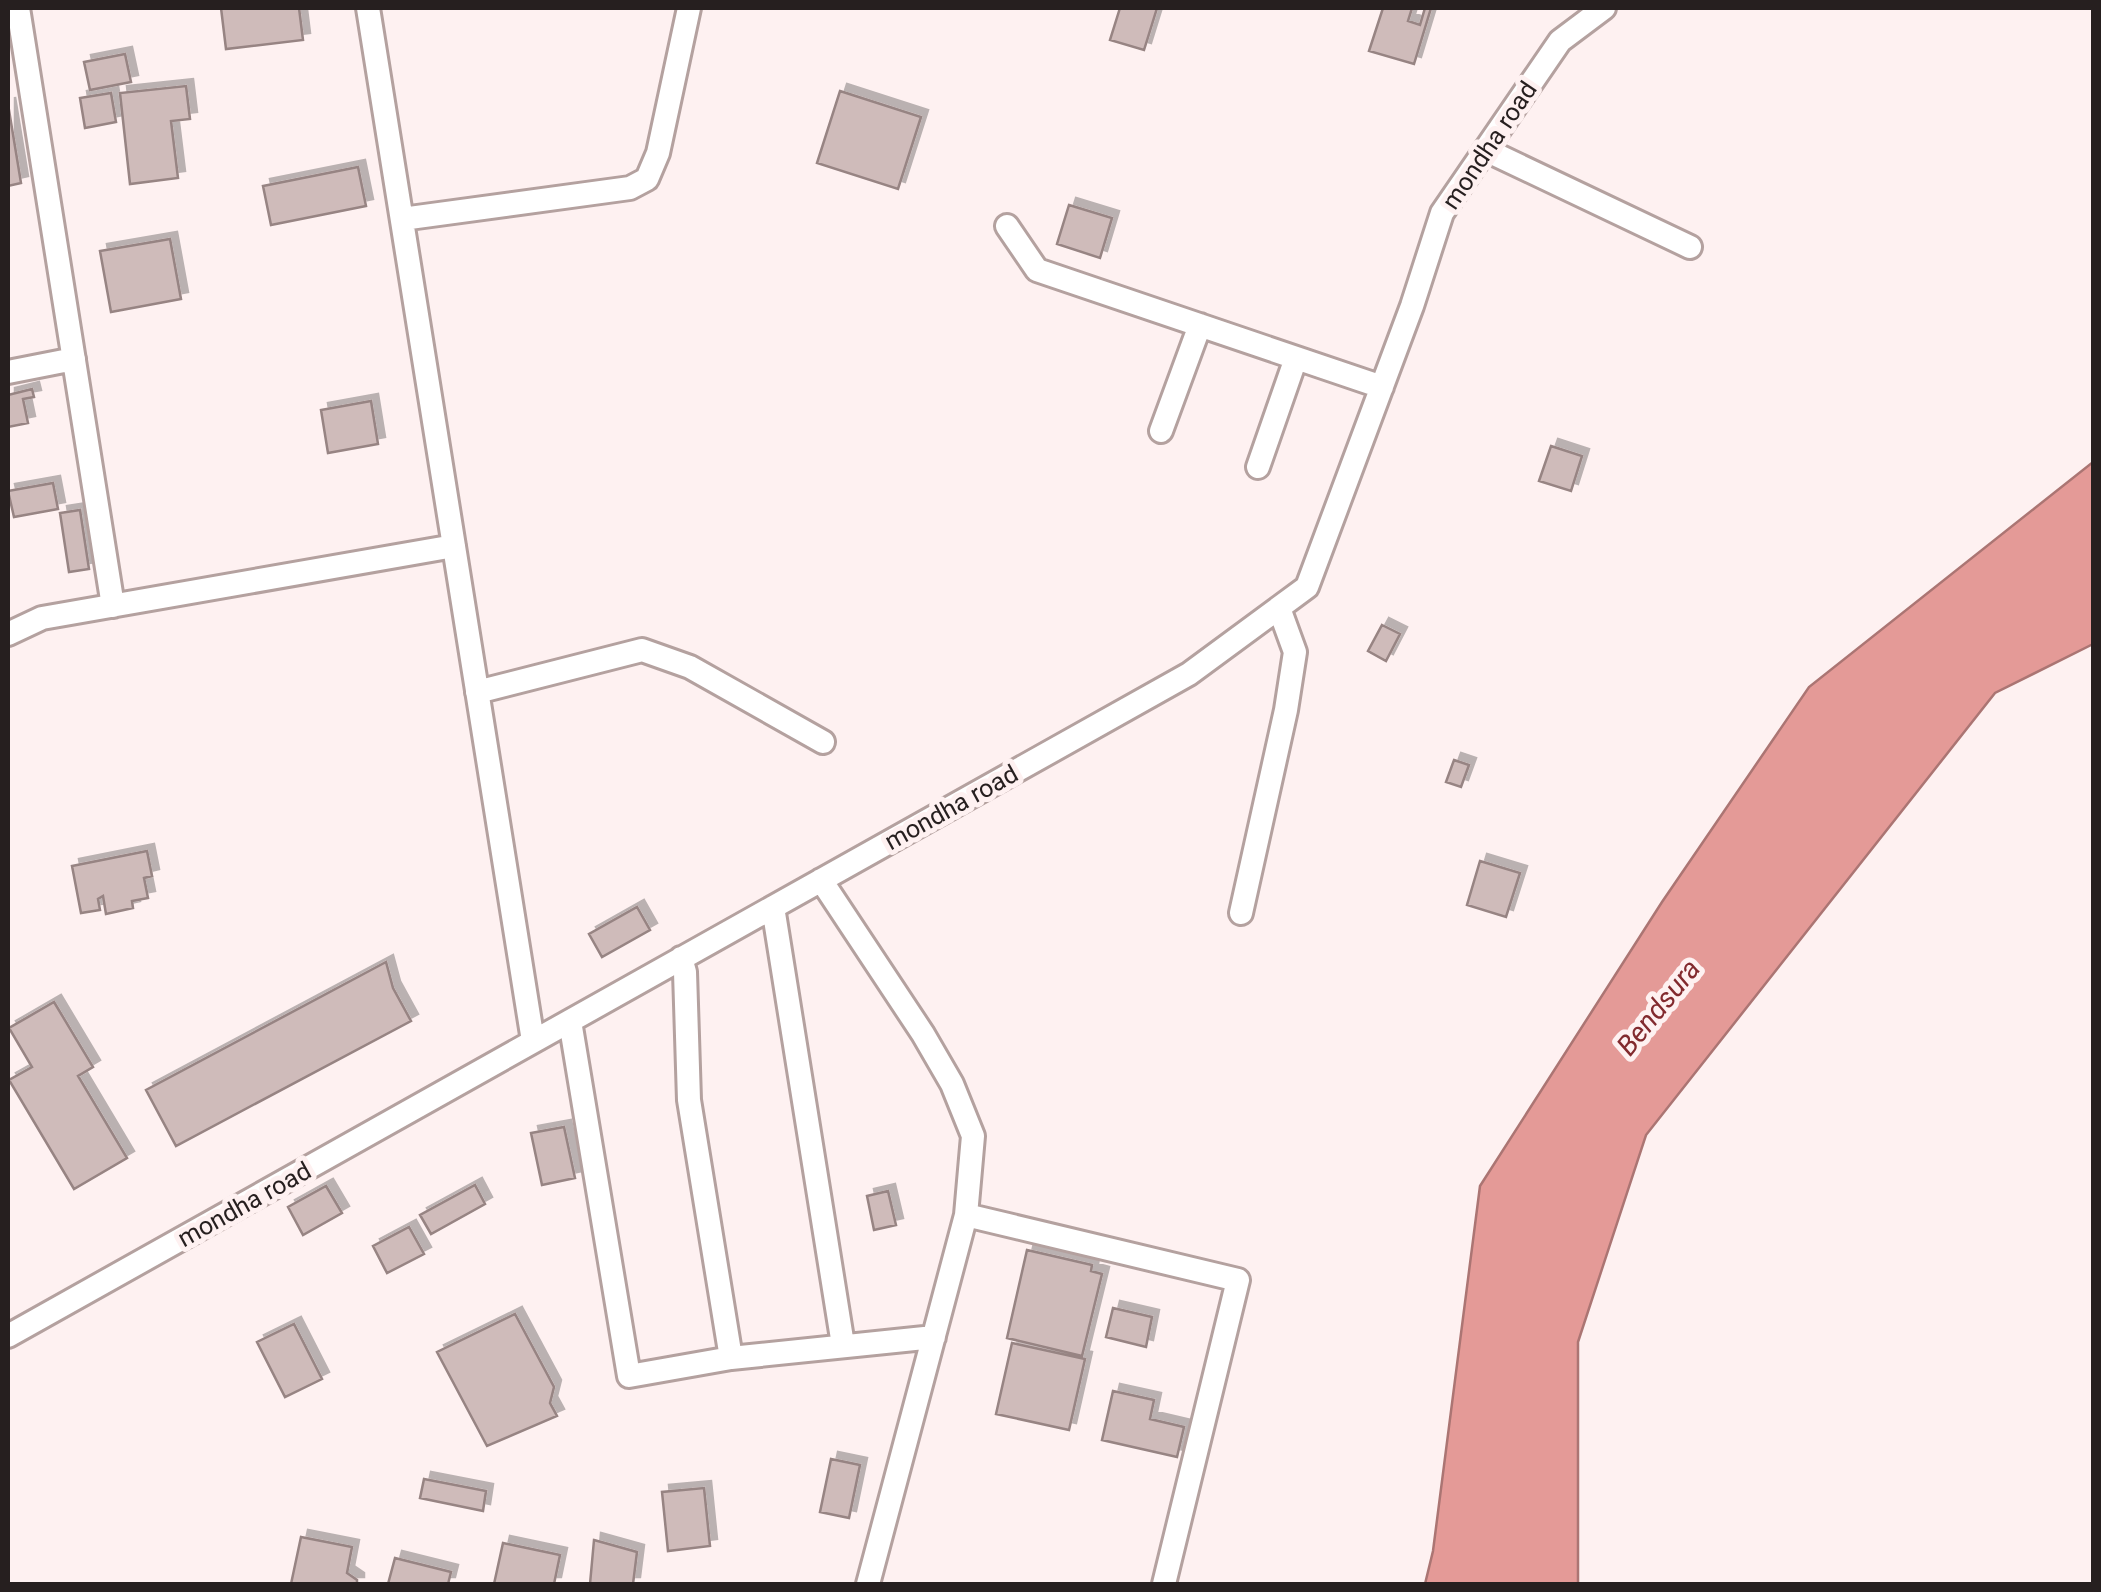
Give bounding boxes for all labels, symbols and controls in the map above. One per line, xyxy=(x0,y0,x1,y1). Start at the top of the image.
street label: mondha road xyxy=(1436,76,1543,215)
street label: mondha road xyxy=(880,759,1023,856)
water label: Bendsura xyxy=(1610,953,1707,1062)
street label: mondha road xyxy=(173,1156,316,1253)

